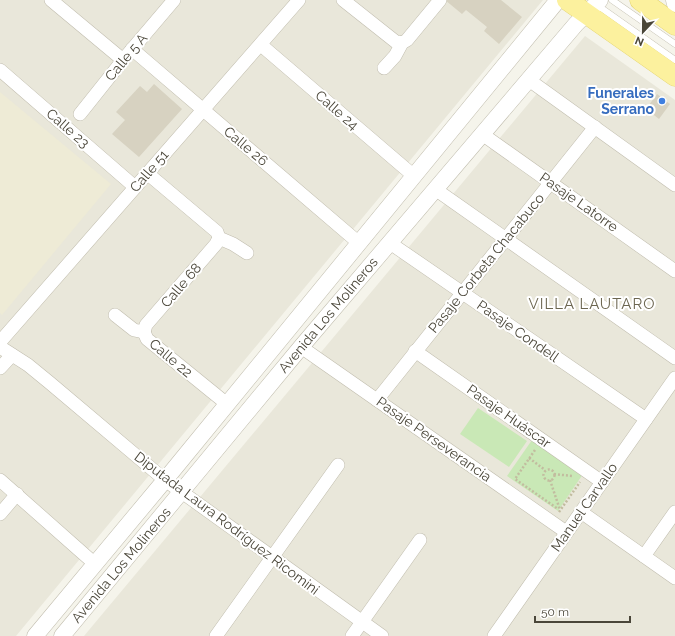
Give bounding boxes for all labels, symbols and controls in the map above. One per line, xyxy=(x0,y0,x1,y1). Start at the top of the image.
north arrow xyxy=(623,12,663,52)
street label: Calle 5 A xyxy=(102,30,151,84)
text: N xyxy=(633,33,646,48)
place label: Funerales Serrano xyxy=(588,85,655,117)
street label: Calle 24 xyxy=(312,87,362,133)
marker: Funerales Serrano xyxy=(657,96,667,106)
street label: Calle 23 xyxy=(43,105,93,151)
street label: Calle 26 xyxy=(221,123,271,169)
street label: Calle 51 xyxy=(126,147,172,195)
street label: Pasaje Latorre xyxy=(537,169,621,235)
street label: Pasaje Corbeta Chacabuco xyxy=(425,190,547,336)
street label: Avenida Los Molineros xyxy=(275,254,381,376)
street label: Calle 68 xyxy=(157,260,205,310)
district label: VILLA LAUTARO xyxy=(529,295,656,313)
street label: Pasaje Condell xyxy=(474,297,562,365)
street label: Calle 22 xyxy=(146,335,196,381)
street label: Pasaje Huáscar xyxy=(464,381,554,451)
street label: Pasaje Perseverancia xyxy=(373,393,495,485)
street label: Diputada Laura Rodríguez Ricomini xyxy=(131,448,323,598)
street label: Manuel Carvallo xyxy=(547,460,621,554)
street label: Avenida Los Molineros xyxy=(68,504,174,626)
scale bar xyxy=(535,598,630,624)
text: 50 m xyxy=(541,605,569,619)

